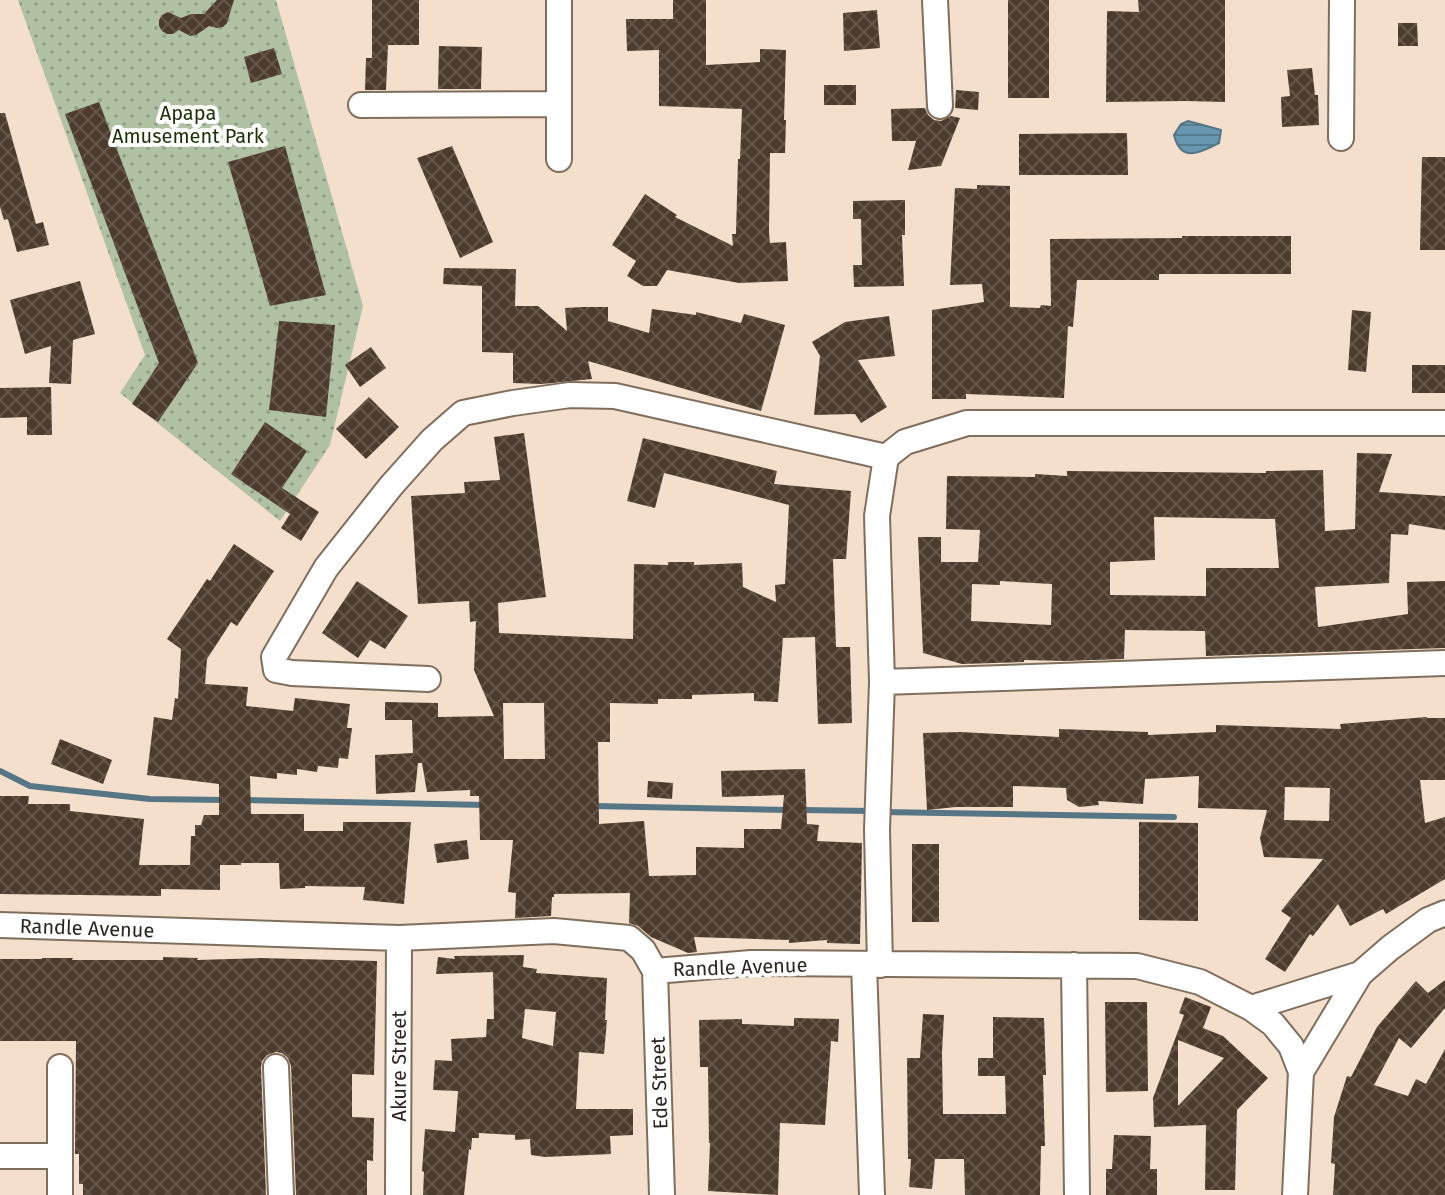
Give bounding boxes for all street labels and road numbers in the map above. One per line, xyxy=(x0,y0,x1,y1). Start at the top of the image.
street label: Randle Avenue xyxy=(19,914,155,942)
street label: Randle Avenue xyxy=(672,953,808,981)
street label: Akure Street xyxy=(387,1010,411,1121)
street label: Ede Street xyxy=(645,1035,673,1130)

